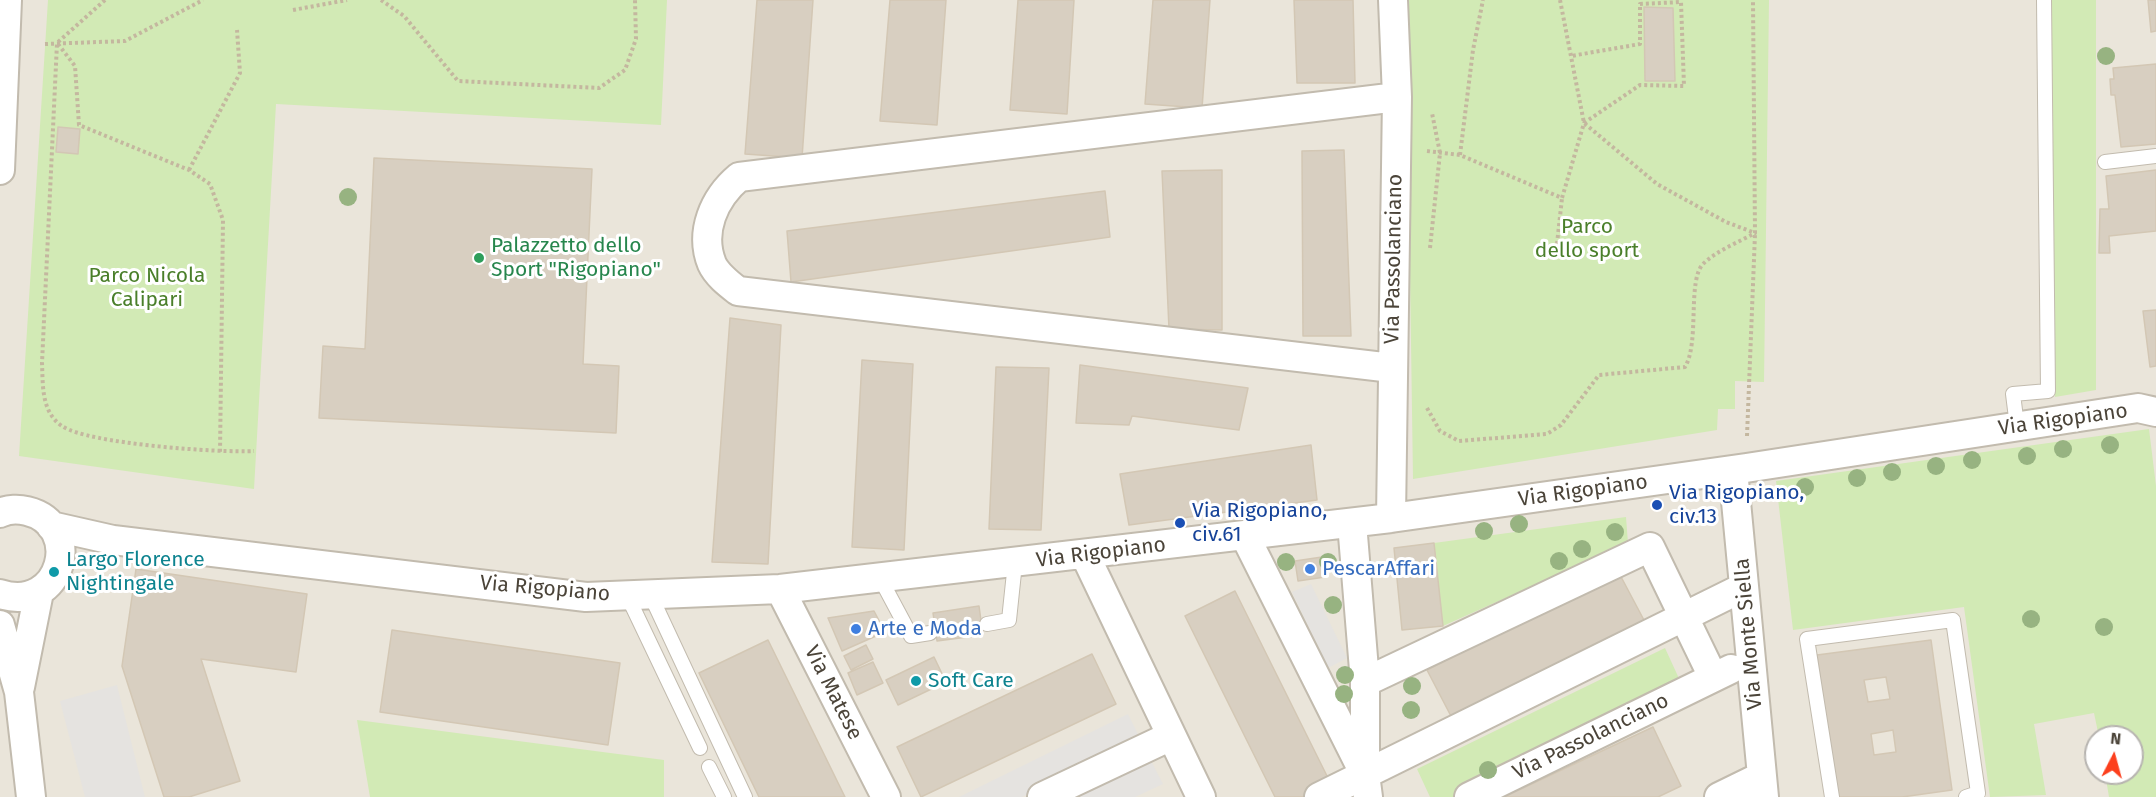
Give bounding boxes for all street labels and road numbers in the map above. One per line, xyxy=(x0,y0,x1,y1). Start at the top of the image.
street label: Via Passolanciano xyxy=(1380,174,1408,344)
street label: Via Rigopiano xyxy=(1997,398,2129,442)
street label: Via Rigopiano xyxy=(1517,469,1649,513)
street label: Via Rigopiano xyxy=(1035,533,1167,573)
street label: Via Monte Siella xyxy=(1730,557,1768,711)
street label: Via Rigopiano xyxy=(479,571,611,607)
street label: Via Matese xyxy=(799,642,867,744)
street label: Via Passolanciano xyxy=(1509,688,1673,786)

